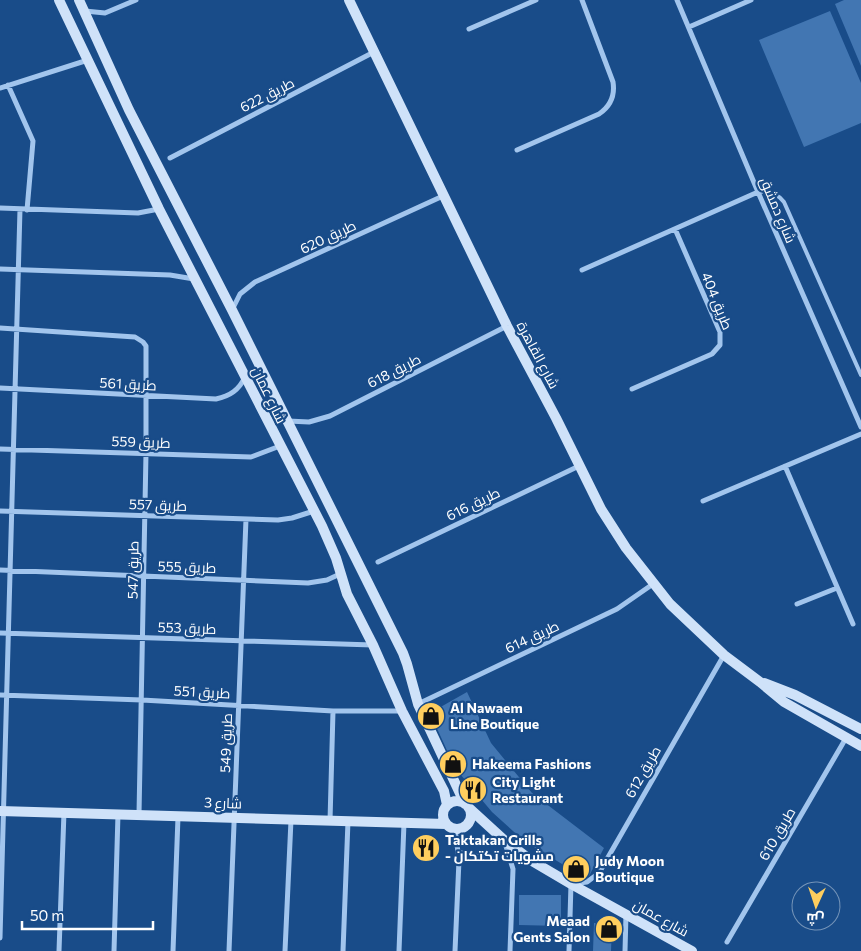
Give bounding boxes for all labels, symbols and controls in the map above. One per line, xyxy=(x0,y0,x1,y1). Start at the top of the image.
street label: طريق 622 xyxy=(237,74,297,116)
street label: شارع دمشق xyxy=(756,174,800,246)
street label: طريق 620 xyxy=(297,216,359,258)
street label: طريق 404 xyxy=(697,270,737,332)
street label: شارع القاهرة xyxy=(513,318,563,392)
street label: طريق 618 xyxy=(364,350,424,392)
street label: شارع عمان xyxy=(248,364,290,426)
street label: طريق 561 xyxy=(99,374,157,394)
street label: طريق 559 xyxy=(111,432,171,452)
street label: طريق 616 xyxy=(443,483,503,525)
street label: طريق 557 xyxy=(129,495,187,515)
street label: طريق 547 xyxy=(123,541,143,599)
street label: طريق 555 xyxy=(157,557,217,577)
street label: طريق 614 xyxy=(502,617,562,657)
street label: طريق 553 xyxy=(157,618,217,638)
street label: طريق 551 xyxy=(173,682,231,702)
place label: Al Nawaem Line Boutique xyxy=(450,699,539,732)
shop icon: Al Nawaem Line Boutique xyxy=(416,701,446,731)
street label: طريق 549 xyxy=(216,713,236,773)
street label: طريق 612 xyxy=(621,743,665,801)
shop icon: Hakeema Fashions xyxy=(438,749,468,779)
place label: Hakeema Fashions xyxy=(472,755,592,772)
place label: City Light Restaurant xyxy=(492,773,563,806)
restaurant icon: City Light Restaurant xyxy=(458,775,488,805)
street label: شارع 3 xyxy=(204,793,242,813)
street label: طريق 610 xyxy=(755,804,799,864)
place label: Taktakan Grills - مشويات تكتكان xyxy=(445,831,554,865)
restaurant icon: Taktakan Grills - مشويات تكتكان xyxy=(411,833,441,863)
place label: Judy Moon Boutique xyxy=(595,852,664,885)
shop icon: Judy Moon Boutique xyxy=(561,854,591,884)
north arrow xyxy=(791,881,841,931)
street label: شارع عمان xyxy=(630,895,692,941)
scale bar xyxy=(22,898,154,930)
text: 50 m xyxy=(30,906,64,924)
text: ش xyxy=(806,910,825,928)
place label: Meaad Gents Salon xyxy=(513,912,590,945)
shop icon: Meaad Gents Salon xyxy=(594,914,624,944)

